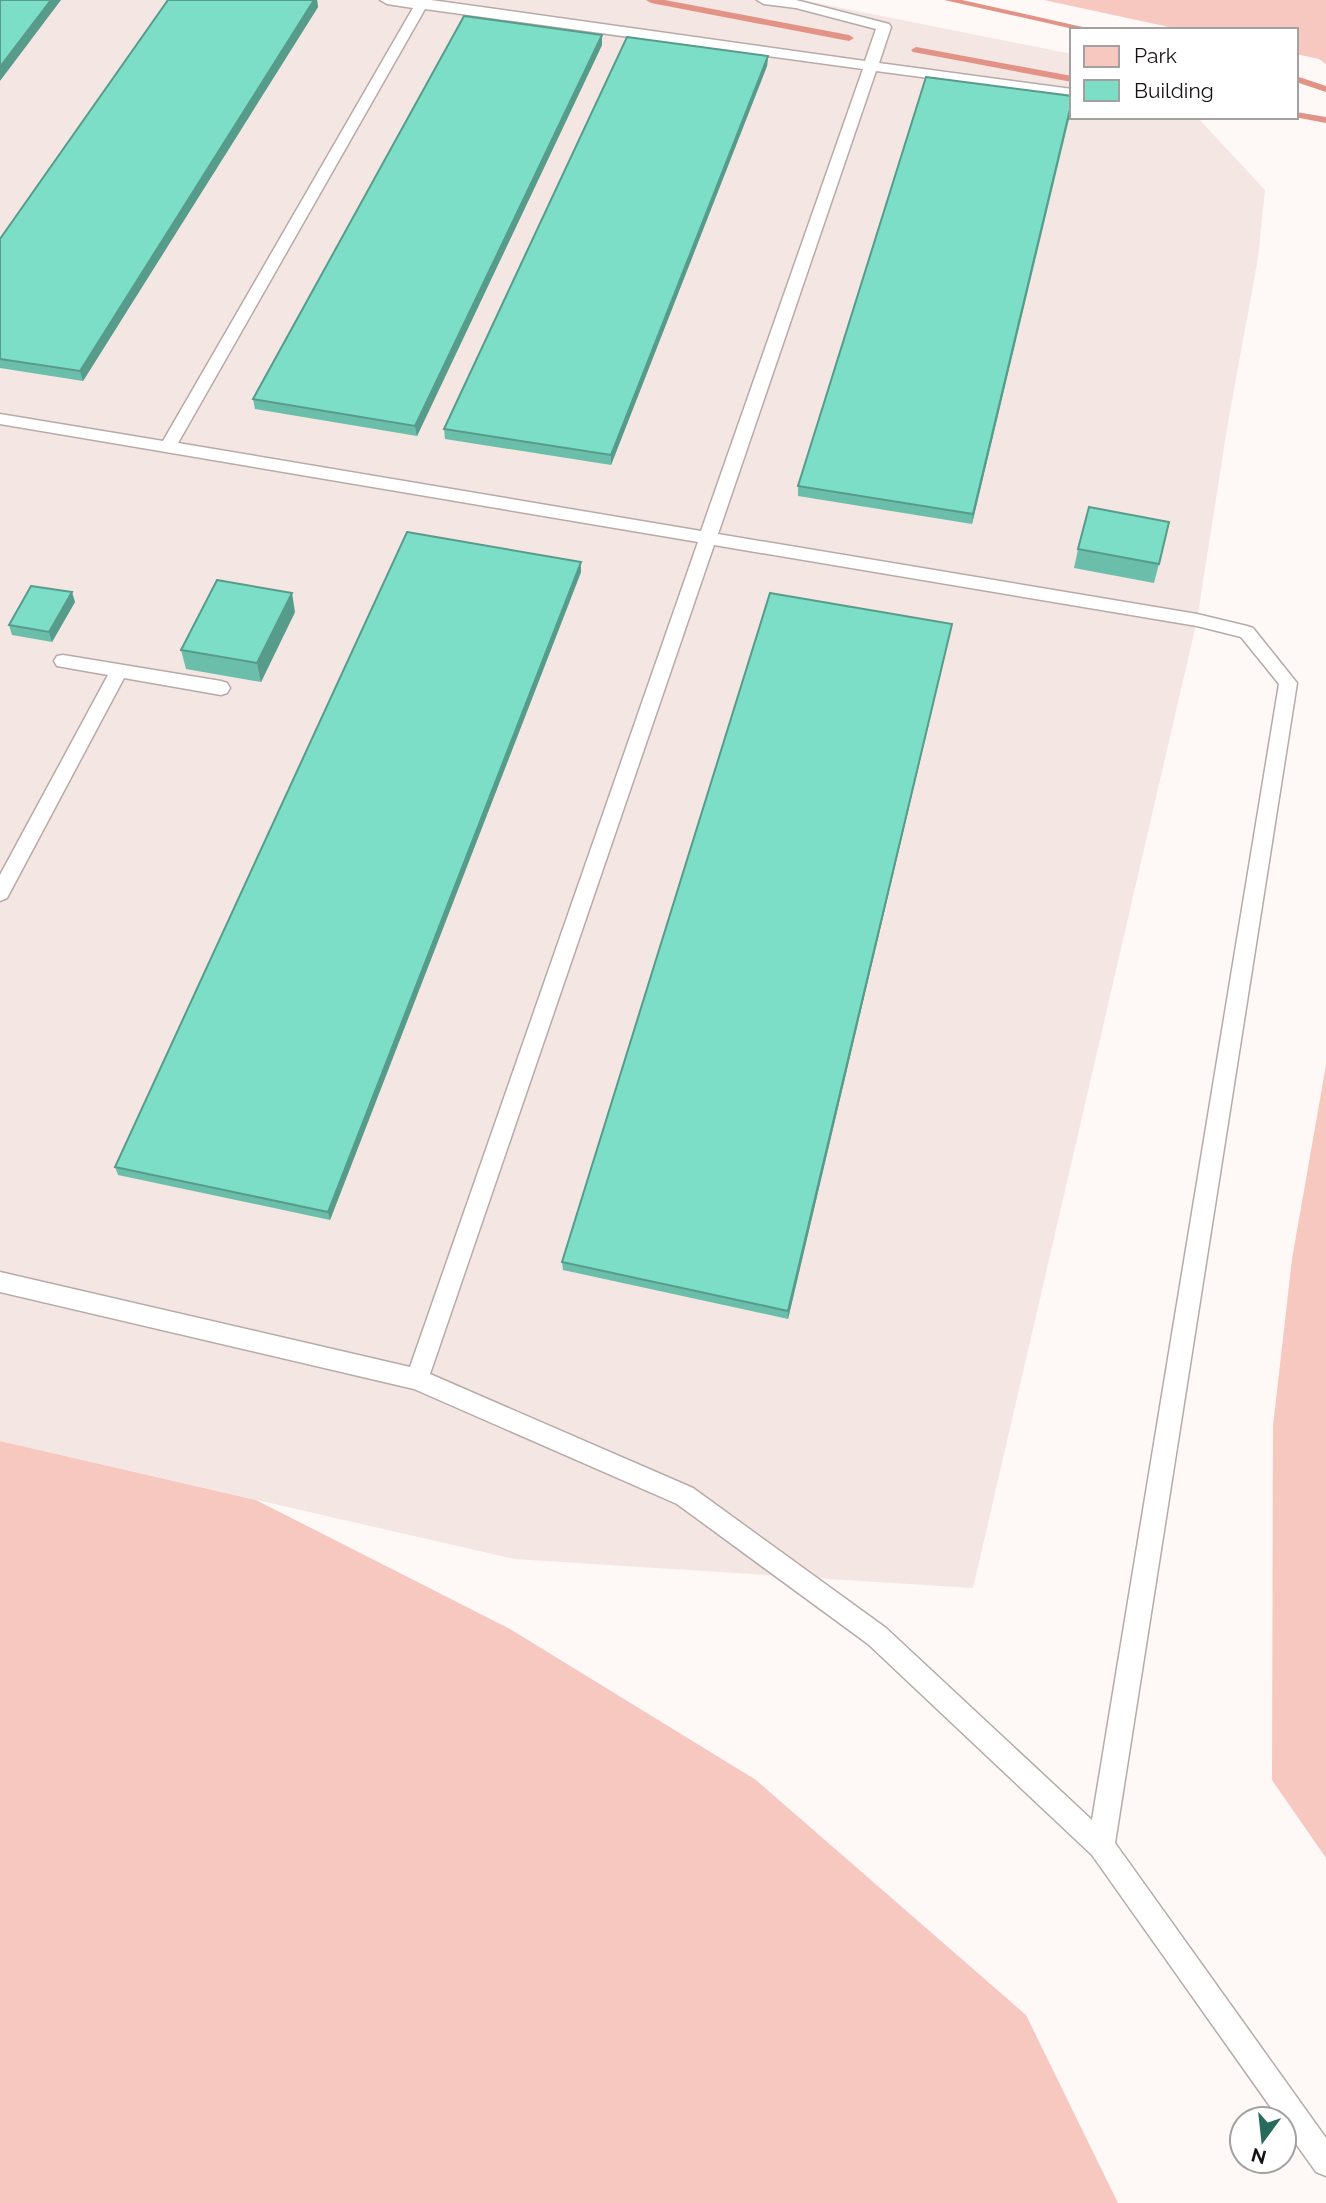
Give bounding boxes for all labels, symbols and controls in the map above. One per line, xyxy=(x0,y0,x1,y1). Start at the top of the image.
legend xyxy=(1070,28,1298,119)
text: Park xyxy=(1134,43,1177,68)
text: Building xyxy=(1134,78,1214,103)
north arrow xyxy=(1228,2105,1298,2175)
text: N xyxy=(1249,2144,1268,2169)

